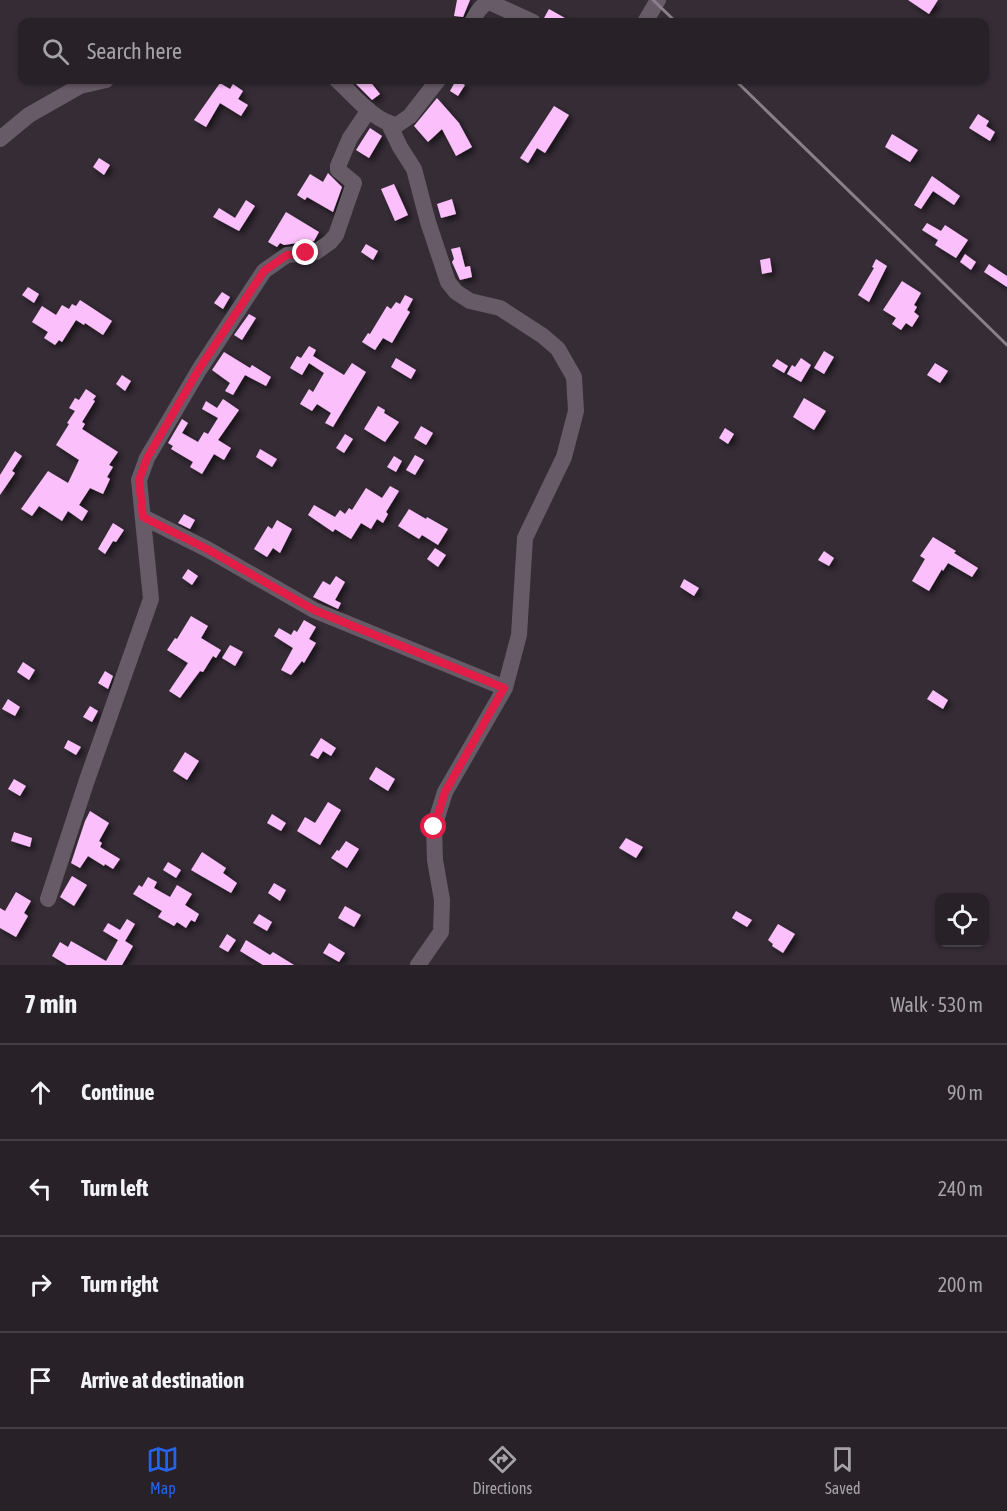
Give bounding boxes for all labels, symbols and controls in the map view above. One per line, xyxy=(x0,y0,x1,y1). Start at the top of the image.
search box xyxy=(18,18,989,84)
icon: search xyxy=(39,35,72,68)
text: Search here xyxy=(87,38,182,64)
route end xyxy=(292,239,318,265)
route start xyxy=(420,813,446,839)
map controls xyxy=(935,893,989,947)
button: locate xyxy=(935,893,989,947)
text: 7 min xyxy=(24,989,77,1019)
text: Walk · 530 m xyxy=(891,993,983,1016)
icon: ahead xyxy=(24,1076,57,1109)
text: Continue xyxy=(81,1079,155,1105)
text: 90 m xyxy=(947,1081,983,1104)
icon: left xyxy=(24,1172,57,1205)
text: Turn left xyxy=(81,1175,148,1201)
text: 240 m xyxy=(938,1177,983,1200)
icon: right xyxy=(24,1268,57,1301)
text: Turn right xyxy=(81,1271,158,1297)
text: 200 m xyxy=(938,1273,983,1296)
icon: arrive xyxy=(24,1364,57,1397)
text: Arrive at destination xyxy=(81,1367,244,1393)
tab: Map xyxy=(146,1443,179,1497)
tab: Directions xyxy=(472,1443,532,1497)
tab: Saved xyxy=(825,1443,860,1497)

